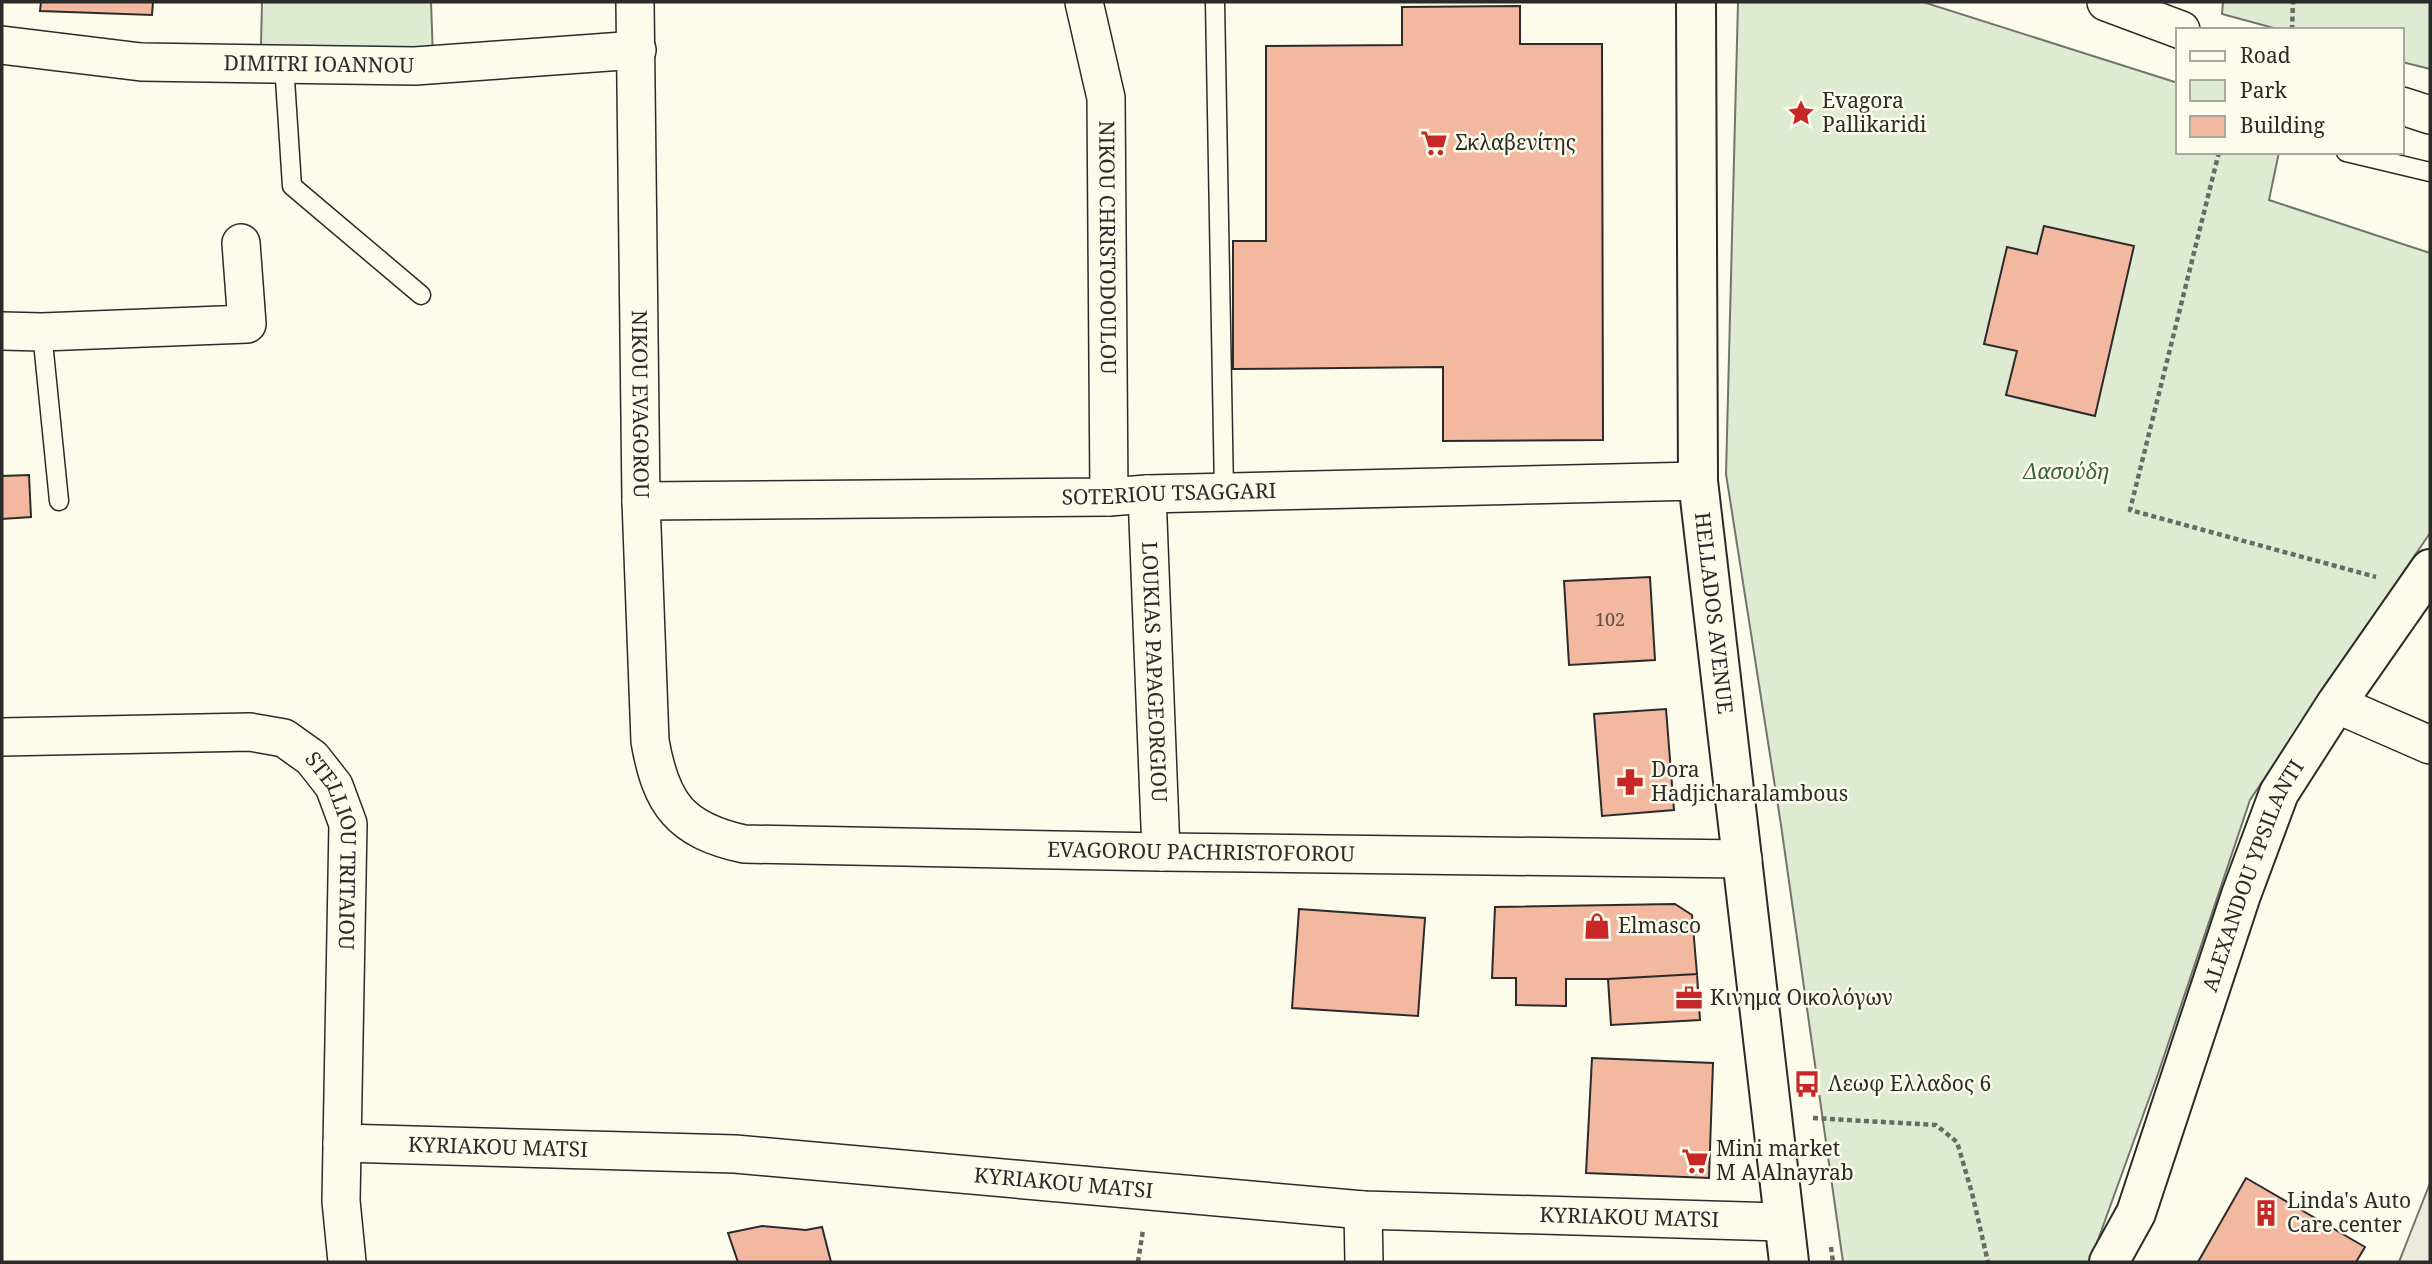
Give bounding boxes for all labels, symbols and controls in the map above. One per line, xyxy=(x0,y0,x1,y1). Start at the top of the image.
legend xyxy=(2176,28,2404,154)
text: Road xyxy=(2240,41,2291,69)
street label: DIMITRI IOANNOU xyxy=(223,48,414,79)
text: Park xyxy=(2240,76,2287,104)
place label: Evagora Pallikaridi xyxy=(1822,86,1927,138)
place icon: Evagora Pallikaridi xyxy=(1786,98,1816,128)
text: Building xyxy=(2240,111,2325,139)
street label: NIKOU CHRISTODOULOU xyxy=(1093,120,1123,375)
supermarket icon: Σκλαβενίτης xyxy=(1419,128,1449,158)
place label: Σκλαβενίτης xyxy=(1455,128,1576,156)
street label: NIKOU EVAGOROU xyxy=(626,310,656,498)
park label: Δασούδη xyxy=(2022,457,2110,485)
street label: SOTERIOU TSAGGARI xyxy=(1061,476,1277,510)
street label: HELLADOS AVENUE xyxy=(1689,510,1740,715)
street label: LOUKIAS PAPAGEORGIOU xyxy=(1136,541,1174,803)
house number: 102 xyxy=(1595,607,1625,631)
street label: STELLIOU TRITAIOU xyxy=(299,746,364,950)
street label: ALEXANDOU YPSILANTI xyxy=(2195,754,2310,995)
place label: Dora Hadjicharalambous xyxy=(1651,755,1848,807)
pharmacy icon: Dora Hadjicharalambous xyxy=(1615,767,1645,797)
street label: EVAGOROU PACHRISTOFOROU xyxy=(1047,835,1355,867)
shop icon: Elmasco xyxy=(1582,911,1612,941)
place label: Elmasco xyxy=(1618,911,1701,939)
office icon: Κινημα Οικολόγων xyxy=(1674,983,1704,1013)
place label: Κινημα Οικολόγων xyxy=(1710,983,1893,1011)
bus stop icon: Λεωφ Ελλαδος 6 xyxy=(1792,1069,1822,1099)
place label: Λεωφ Ελλαδος 6 xyxy=(1828,1069,1991,1097)
street label: KYRIAKOU MATSI xyxy=(408,1130,588,1163)
place label: Mini market M A Alnayrab xyxy=(1716,1134,1854,1186)
supermarket icon: Mini market M A Alnayrab xyxy=(1680,1146,1710,1176)
street label: KYRIAKOU MATSI xyxy=(973,1160,1154,1204)
place label: Linda's Auto Care center xyxy=(2287,1186,2411,1238)
building icon: Linda's Auto Care center xyxy=(2251,1198,2281,1228)
street label: KYRIAKOU MATSI xyxy=(1539,1200,1720,1233)

